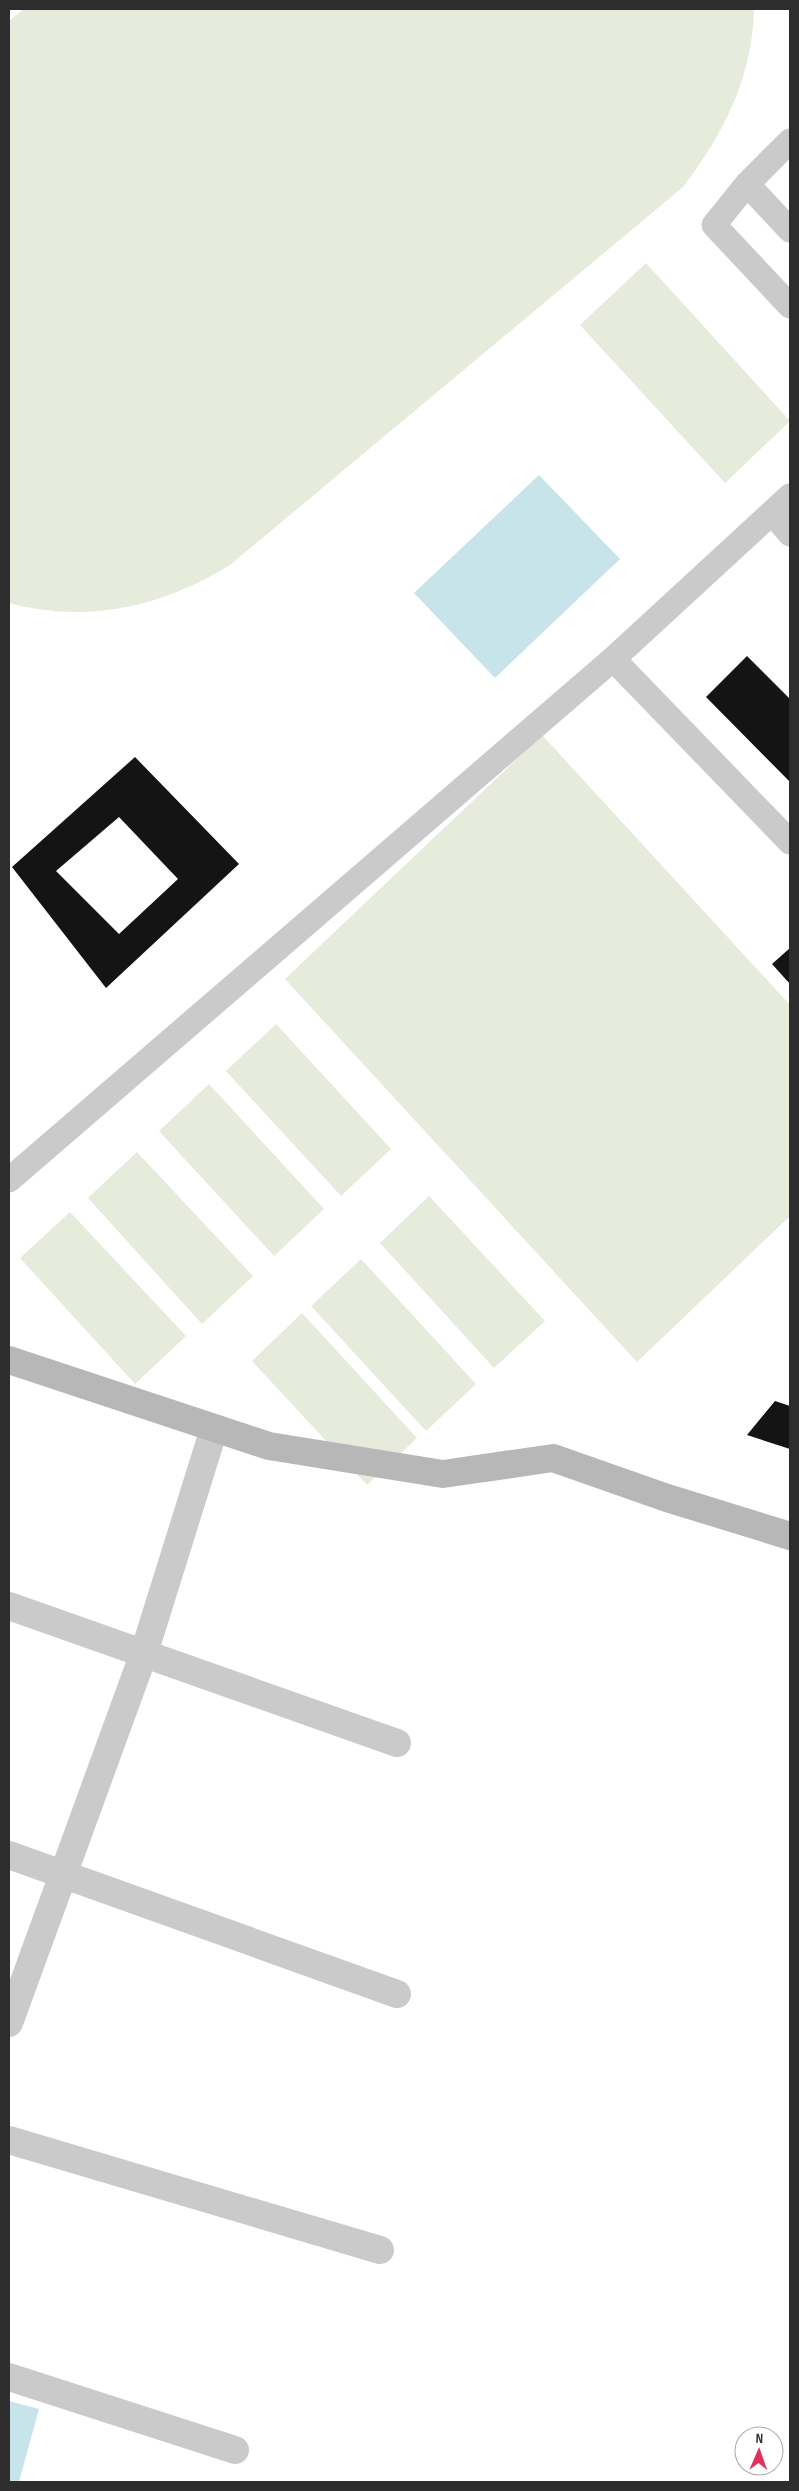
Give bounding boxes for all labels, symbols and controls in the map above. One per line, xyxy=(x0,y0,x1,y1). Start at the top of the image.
north arrow xyxy=(734,2426,784,2476)
text: N xyxy=(755,2430,763,2447)

